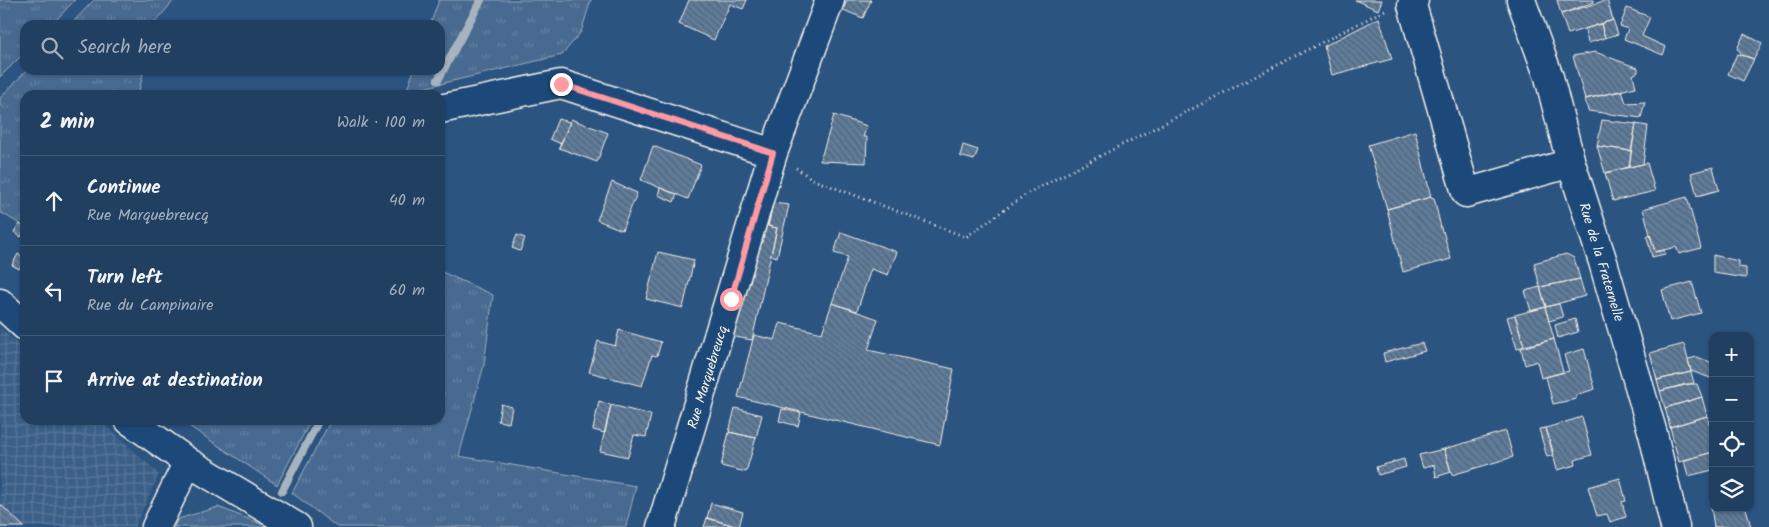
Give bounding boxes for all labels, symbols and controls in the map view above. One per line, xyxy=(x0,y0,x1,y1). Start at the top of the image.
search box xyxy=(20,20,445,75)
text: Search here xyxy=(78,33,172,63)
icon: search xyxy=(38,34,66,62)
route end xyxy=(550,73,573,96)
text: 2 min xyxy=(40,106,95,139)
text: Walk · 100 m xyxy=(337,110,425,135)
text: Continue xyxy=(87,173,160,203)
icon: ahead xyxy=(40,187,68,215)
text: 40 m xyxy=(389,188,425,213)
street label: Rue de la Fraternelle xyxy=(1573,200,1630,325)
text: Rue Marquebreucq xyxy=(87,203,209,228)
text: Turn left xyxy=(87,263,162,293)
icon: left xyxy=(40,277,68,305)
text: 60 m xyxy=(389,278,425,303)
route start xyxy=(720,288,743,311)
text: Rue du Campinaire xyxy=(87,293,213,318)
street label: Rue Marquebreucq xyxy=(682,323,734,431)
map controls xyxy=(1709,332,1754,512)
button: + xyxy=(1709,332,1754,377)
text: Arrive at destination xyxy=(87,366,263,396)
icon: arrive xyxy=(40,367,68,395)
button: − xyxy=(1709,377,1754,422)
button: locate xyxy=(1709,422,1754,467)
button: layers xyxy=(1709,467,1754,512)

